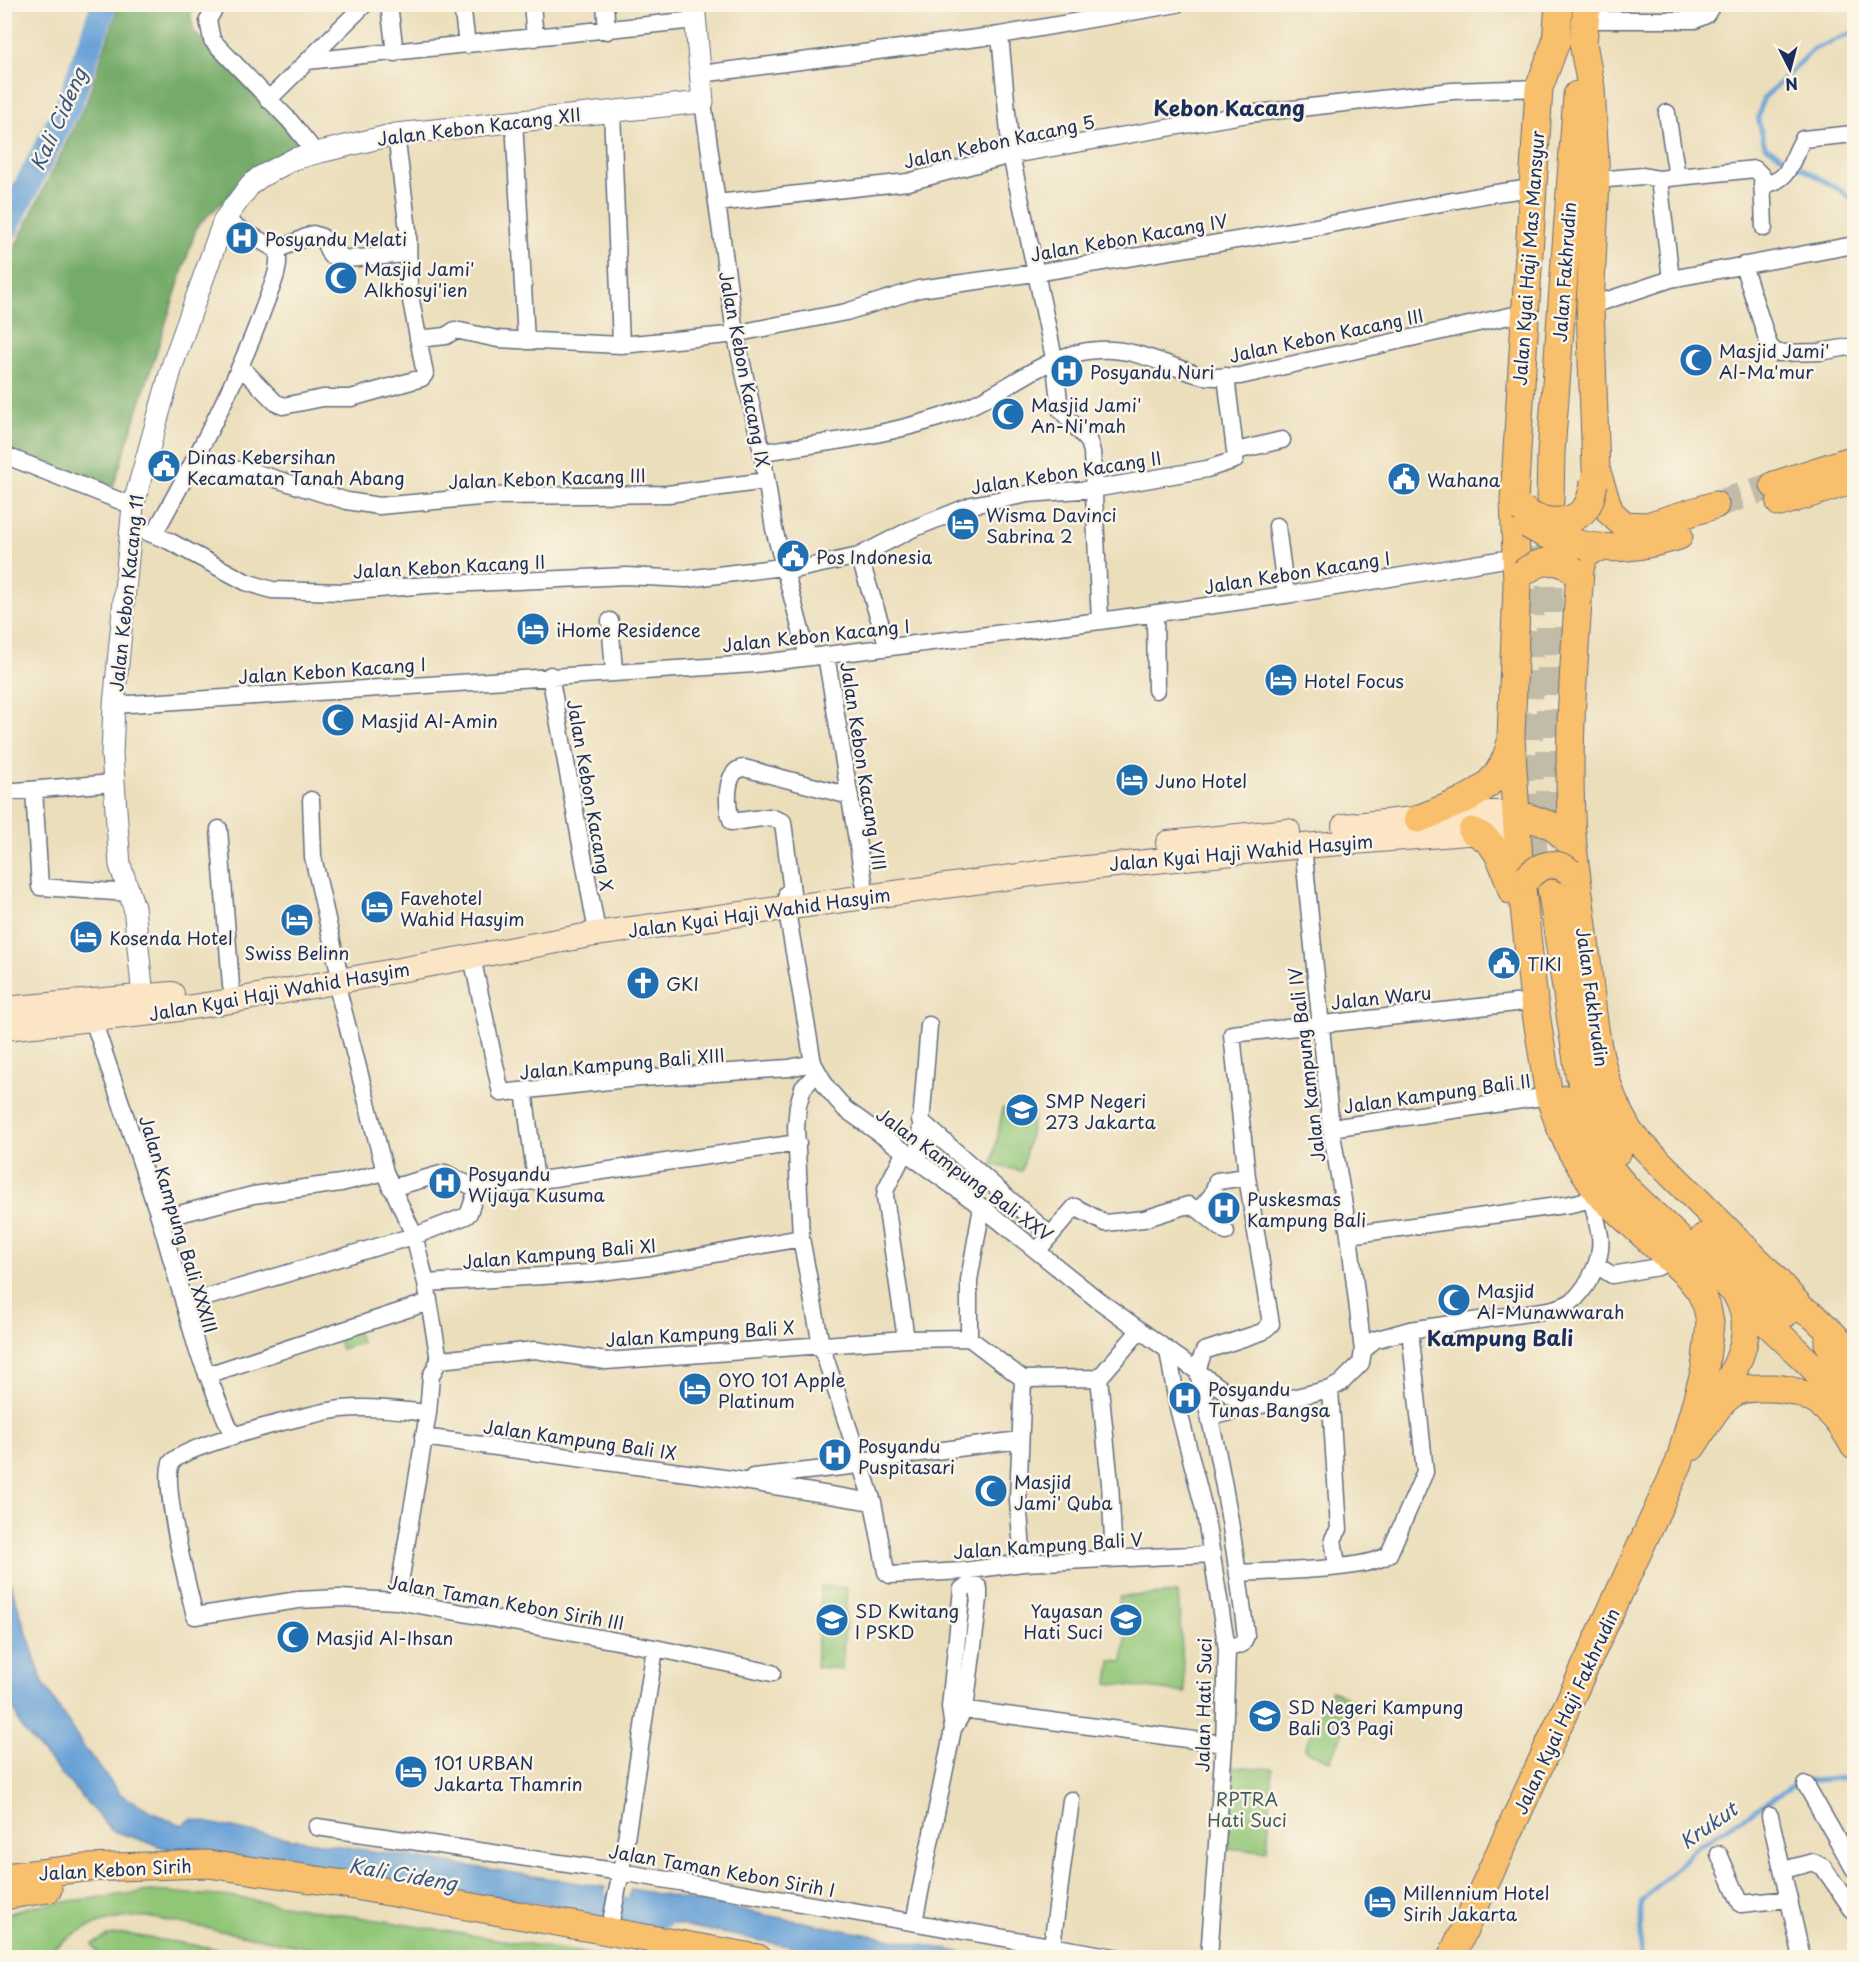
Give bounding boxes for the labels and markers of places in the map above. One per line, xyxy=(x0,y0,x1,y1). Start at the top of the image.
hospital icon: Posyandu Melati xyxy=(224,220,260,256)
place label: Posyandu Melati xyxy=(265,225,407,252)
place label: Masjid Jami' Alkhosyi'ien xyxy=(364,255,474,303)
mosque icon: Masjid Jami' Alkhosyi'ien xyxy=(323,260,359,296)
place label: Masjid Jami' Al-Ma'mur xyxy=(1719,337,1829,385)
mosque icon: Masjid Jami' Al-Ma'mur xyxy=(1678,342,1714,378)
hospital icon: Posyandu Nuri xyxy=(1049,353,1085,389)
place label: Posyandu Nuri xyxy=(1090,358,1214,385)
place label: Masjid Jami' An-Ni'mah xyxy=(1031,391,1141,439)
mosque icon: Masjid Jami' An-Ni'mah xyxy=(990,396,1026,432)
place label: Dinas Kebersihan Kecamatan Tanah Abang xyxy=(187,443,405,491)
public building icon: Dinas Kebersihan Kecamatan Tanah Abang xyxy=(146,448,182,484)
public building icon: Wahana xyxy=(1386,461,1422,497)
place label: Wahana xyxy=(1427,466,1501,493)
place label: Wisma Davinci Sabrina 2 xyxy=(986,501,1117,549)
hotel icon: Wisma Davinci Sabrina 2 xyxy=(945,506,981,542)
public building icon: Pos Indonesia xyxy=(775,538,811,574)
place label: Pos Indonesia xyxy=(816,543,932,570)
hotel icon: iHome Residence xyxy=(515,611,551,647)
place label: iHome Residence xyxy=(556,616,701,643)
hotel icon: Hotel Focus xyxy=(1263,662,1299,698)
place label: Hotel Focus xyxy=(1304,667,1404,694)
mosque icon: Masjid Al-Amin xyxy=(320,702,356,738)
place label: Masjid Al-Amin xyxy=(361,707,498,734)
hotel icon: Juno Hotel xyxy=(1114,762,1150,798)
place label: Juno Hotel xyxy=(1155,767,1247,794)
place label: Favehotel Wahid Hasyim xyxy=(400,884,525,932)
hotel icon: Favehotel Wahid Hasyim xyxy=(359,889,395,925)
hotel icon: Swiss Belinn xyxy=(279,902,315,938)
hotel icon: Kosenda Hotel xyxy=(68,919,104,955)
place label: Kosenda Hotel xyxy=(109,924,233,951)
place label: Swiss Belinn xyxy=(245,939,349,966)
public building icon: TIKI xyxy=(1486,945,1522,981)
place label: TIKI xyxy=(1527,950,1562,977)
church icon: GKI xyxy=(625,965,661,1001)
place label: GKI xyxy=(666,970,699,997)
place label: SMP Negeri 273 Jakarta xyxy=(1045,1087,1156,1135)
school or university icon: SMP Negeri 273 Jakarta xyxy=(1004,1092,1040,1128)
place label: Posyandu Wijaya Kusuma xyxy=(468,1160,605,1208)
hospital icon: Posyandu Wijaya Kusuma xyxy=(427,1165,463,1201)
place label: Puskesmas Kampung Bali xyxy=(1247,1185,1366,1233)
hospital icon: Puskesmas Kampung Bali xyxy=(1206,1190,1242,1226)
place label: Masjid Al-Munawwarah xyxy=(1477,1277,1625,1325)
mosque icon: Masjid Al-Munawwarah xyxy=(1436,1282,1472,1318)
place label: OYO 101 Apple Platinum xyxy=(718,1366,846,1414)
hotel icon: OYO 101 Apple Platinum xyxy=(677,1371,713,1407)
place label: Posyandu Tunas Bangsa xyxy=(1208,1375,1331,1423)
hospital icon: Posyandu Tunas Bangsa xyxy=(1167,1380,1203,1416)
place label: Posyandu Puspitasari xyxy=(858,1432,955,1480)
hospital icon: Posyandu Puspitasari xyxy=(817,1437,853,1473)
place label: Masjid Jami' Quba xyxy=(1014,1468,1113,1516)
mosque icon: Masjid Jami' Quba xyxy=(973,1473,1009,1509)
place label: SD Kwitang I PSKD xyxy=(855,1597,959,1645)
place label: Yayasan Hati Suci xyxy=(1024,1597,1103,1645)
school or university icon: SD Kwitang I PSKD xyxy=(814,1602,850,1638)
school or university icon: Yayasan Hati Suci xyxy=(1108,1602,1144,1638)
mosque icon: Masjid Al-Ihsan xyxy=(275,1619,311,1655)
place label: Masjid Al-Ihsan xyxy=(316,1624,453,1651)
place label: SD Negeri Kampung Bali 03 Pagi xyxy=(1288,1693,1463,1741)
school or university icon: SD Negeri Kampung Bali 03 Pagi xyxy=(1247,1698,1283,1734)
place label: 1O1 URBAN Jakarta Thamrin xyxy=(434,1749,583,1797)
hotel icon: 1O1 URBAN Jakarta Thamrin xyxy=(393,1754,429,1790)
place label: Millennium Hotel Sirih Jakarta xyxy=(1403,1879,1549,1927)
hotel icon: Millennium Hotel Sirih Jakarta xyxy=(1362,1884,1398,1920)

